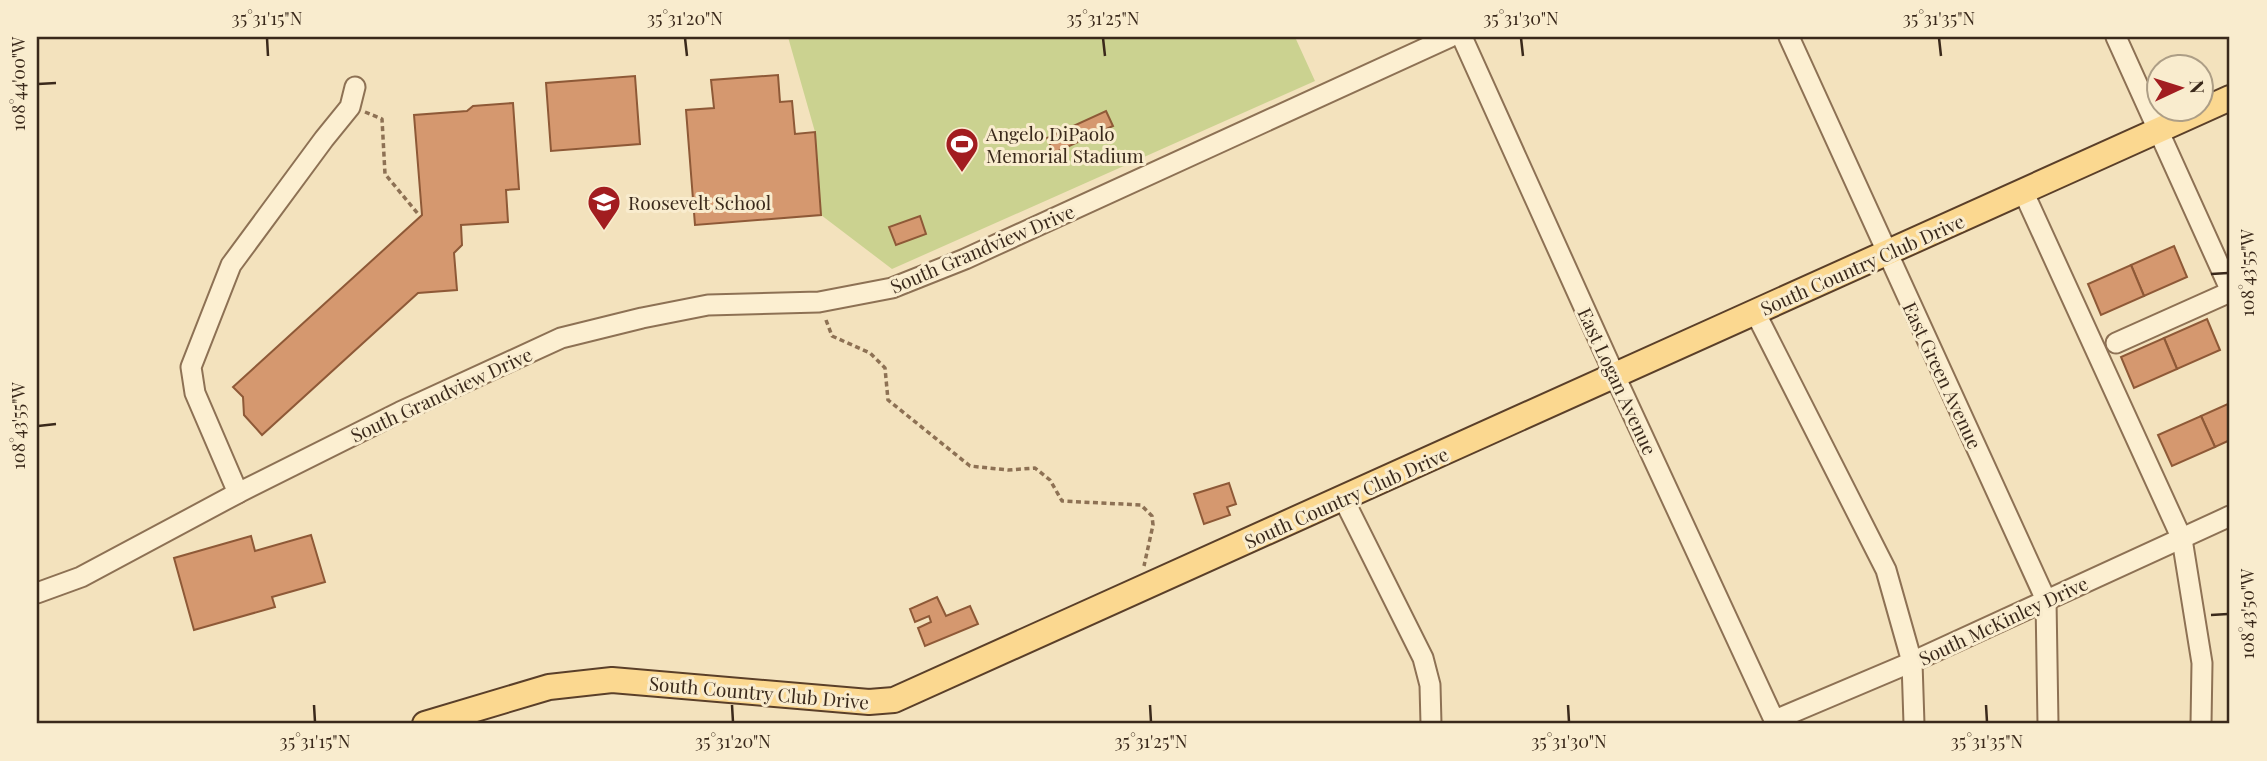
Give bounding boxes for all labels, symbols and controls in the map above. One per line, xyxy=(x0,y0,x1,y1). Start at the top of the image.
text: 35°31'15"N xyxy=(232,6,303,30)
text: 35°31'20"N xyxy=(647,6,723,30)
text: 35°31'25"N xyxy=(1066,6,1140,30)
text: 35°31'30"N xyxy=(1483,6,1559,30)
text: 35°31'35"N xyxy=(1903,6,1976,30)
text: 108°44'00"W xyxy=(6,36,30,131)
north arrow xyxy=(2144,52,2214,122)
text: N xyxy=(2185,79,2211,95)
place label: Angelo DiPaolo Memorial Stadium xyxy=(985,120,1144,168)
sports icon: Angelo DiPaolo Memorial Stadium xyxy=(943,125,981,174)
school or university icon: Roosevelt School xyxy=(585,183,623,232)
place label: Roosevelt School xyxy=(628,189,772,215)
street label: South Grandview Drive xyxy=(886,197,1078,299)
street label: South Country Club Drive xyxy=(1756,207,1968,321)
text: 108°43'55"W xyxy=(2235,228,2259,317)
street label: East Green Avenue xyxy=(1898,297,1988,453)
street label: East Logan Avenue xyxy=(1572,303,1664,459)
street label: South Grandview Drive xyxy=(346,340,536,448)
text: 108°43'55"W xyxy=(6,381,30,470)
street label: South Country Club Drive xyxy=(1240,440,1452,554)
text: 108°43'50"W xyxy=(2235,568,2259,659)
street label: South McKinley Drive xyxy=(1914,569,2092,671)
street label: South Country Club Drive xyxy=(648,669,870,715)
text: 35°31'15"N xyxy=(280,729,351,753)
text: 35°31'20"N xyxy=(695,729,771,753)
text: 35°31'25"N xyxy=(1114,729,1188,753)
text: 35°31'30"N xyxy=(1531,729,1607,753)
text: 35°31'35"N xyxy=(1951,729,2024,753)

